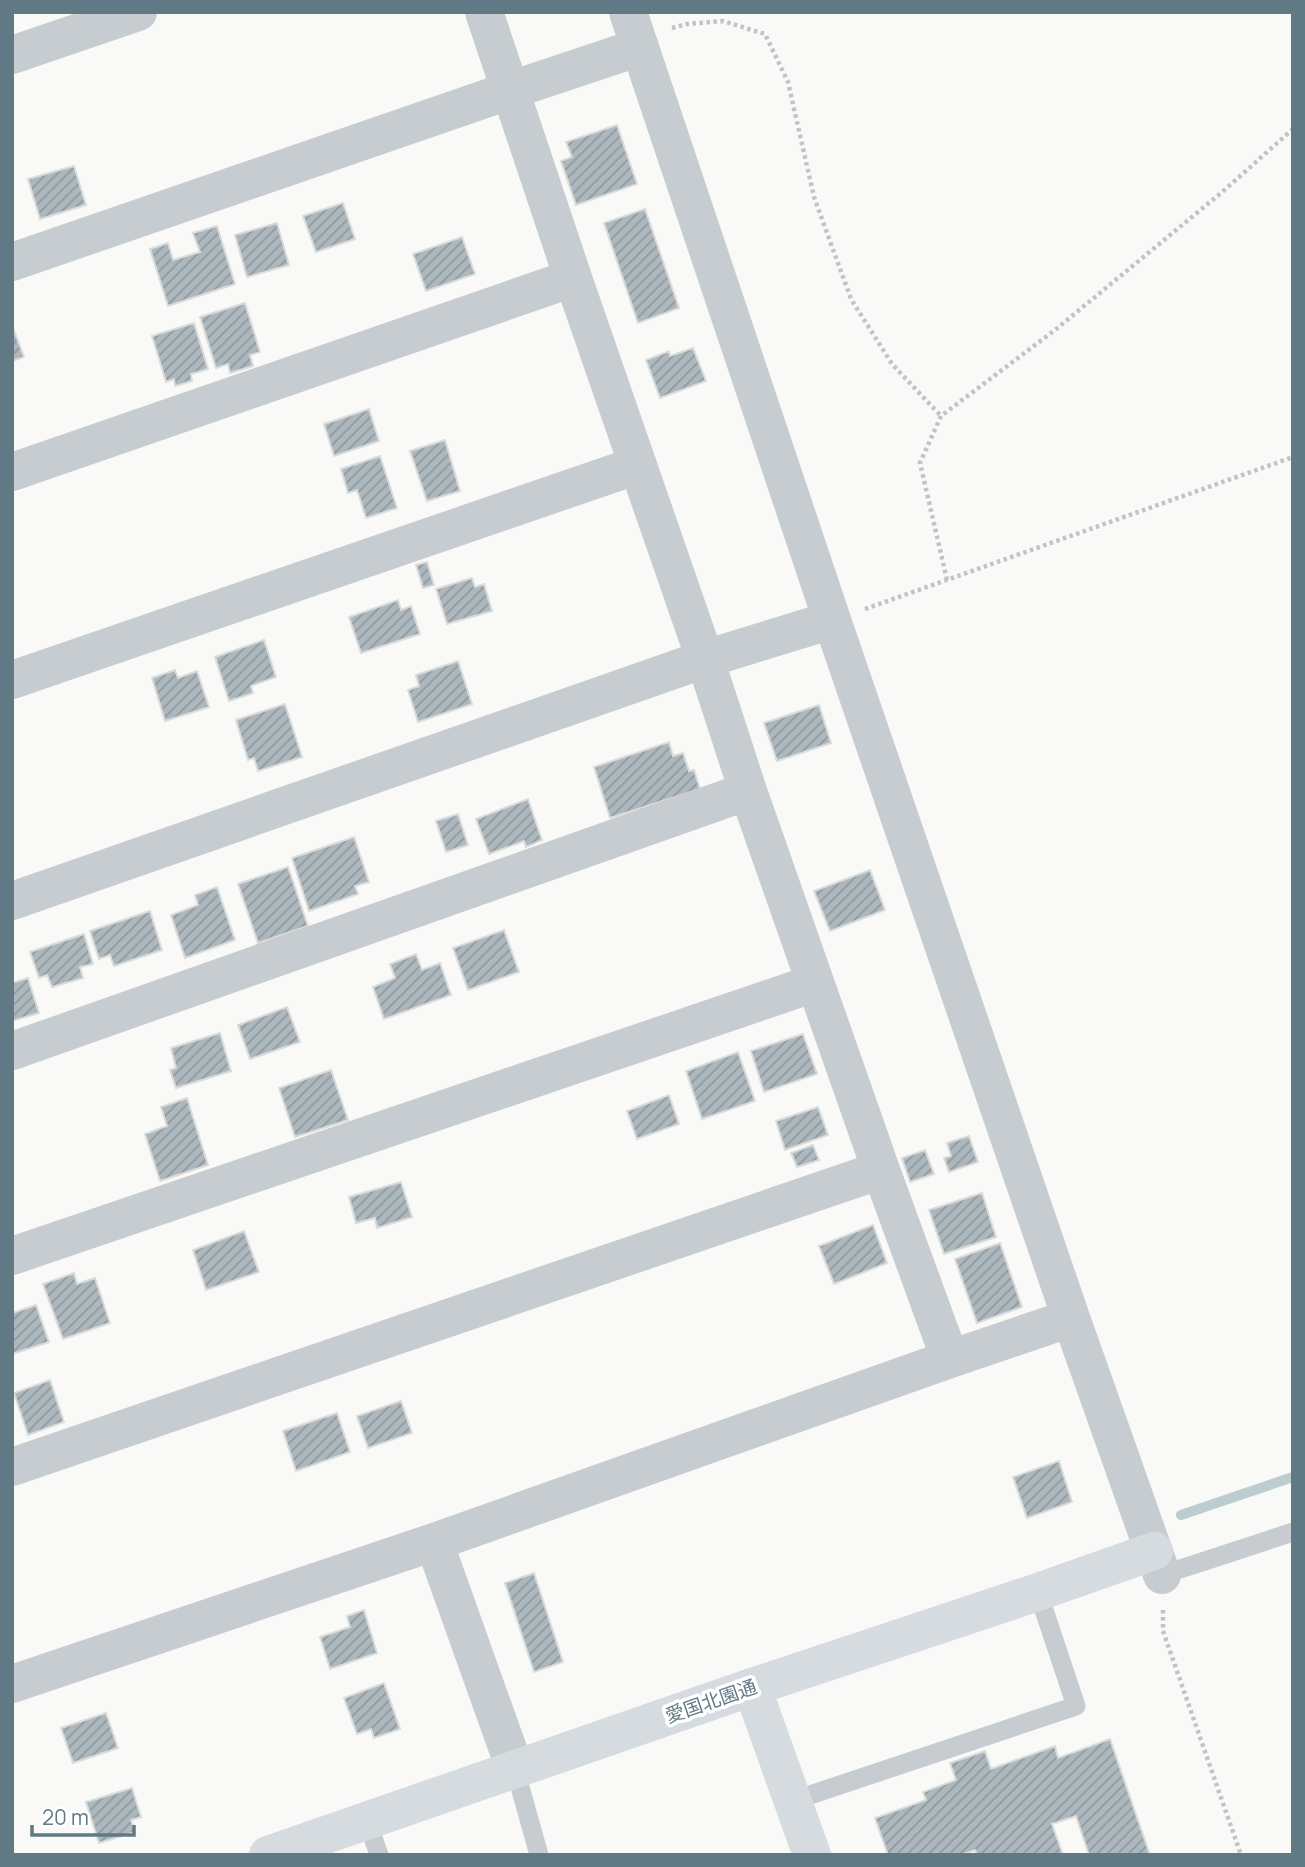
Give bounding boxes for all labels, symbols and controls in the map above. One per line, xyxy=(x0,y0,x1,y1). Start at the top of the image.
street label: 愛国北園通 xyxy=(662,1673,760,1729)
scale bar xyxy=(32,1794,133,1838)
text: 20 m xyxy=(42,1803,89,1831)

